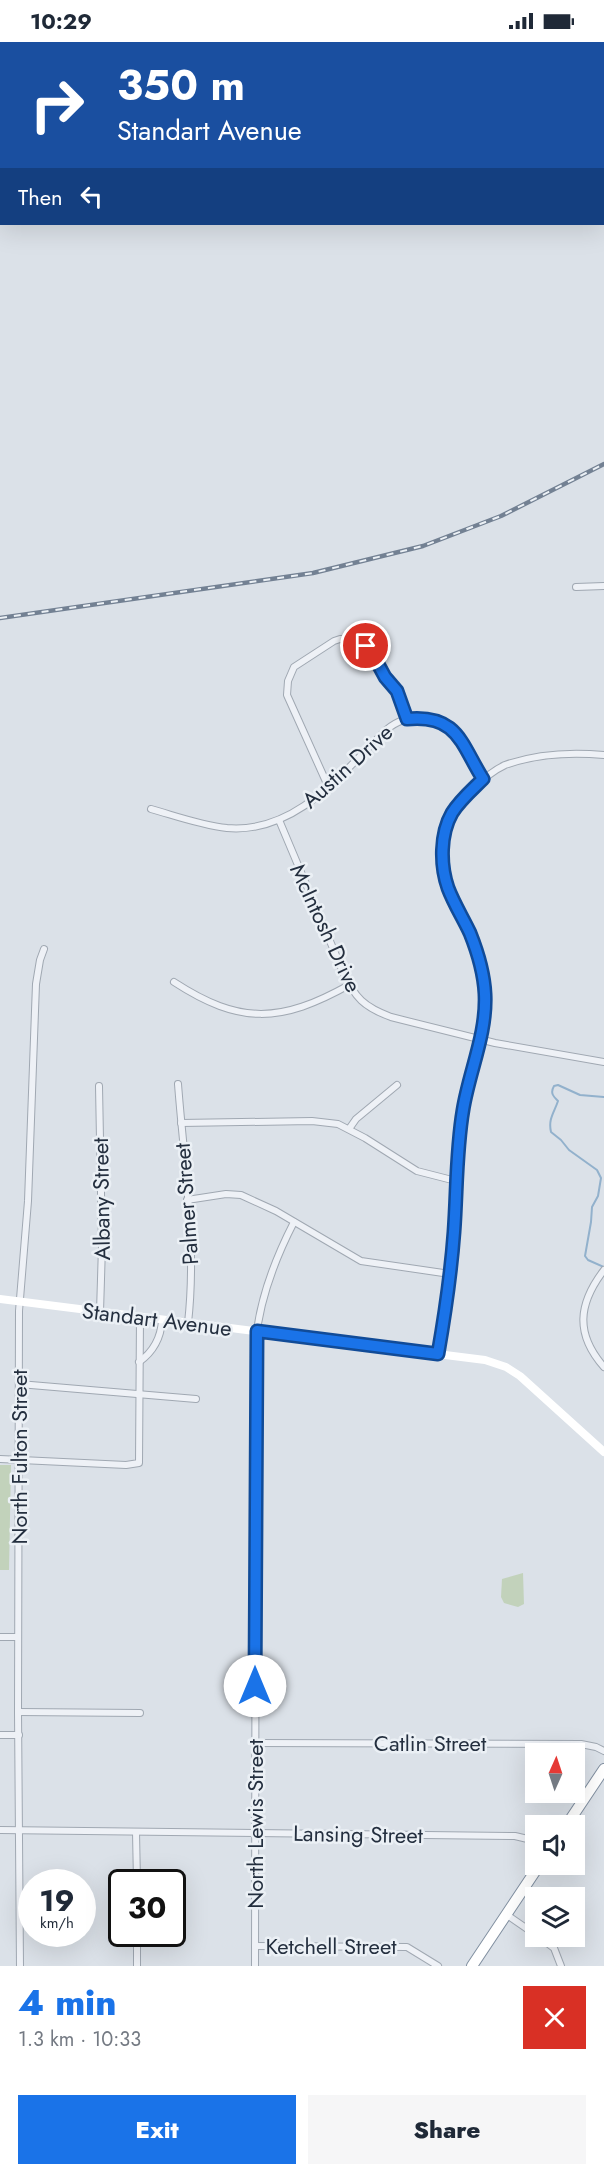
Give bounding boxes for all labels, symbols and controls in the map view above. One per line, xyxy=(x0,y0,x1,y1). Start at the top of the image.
text: 10:29 xyxy=(30,5,92,37)
text: 350 m xyxy=(117,55,245,116)
icon: right xyxy=(18,66,96,144)
text: Standart Avenue xyxy=(117,111,302,150)
icon: left xyxy=(75,180,108,213)
text: Then xyxy=(18,181,63,213)
pin xyxy=(340,620,391,671)
icon: arrive xyxy=(349,629,382,662)
street label: Austin Drive xyxy=(294,716,400,816)
street label: McIntosh Drive xyxy=(282,858,370,998)
street label: Albany Street xyxy=(84,1137,118,1261)
street label: Palmer Street xyxy=(166,1141,206,1266)
street label: Standart Avenue xyxy=(80,1294,234,1344)
street label: North Fulton Street xyxy=(3,1369,35,1545)
position arrow xyxy=(223,1654,287,1718)
street label: Catlin Street xyxy=(374,1727,487,1759)
street label: North Lewis Street xyxy=(239,1738,271,1909)
north arrow xyxy=(525,1743,585,1803)
map controls xyxy=(525,1743,585,1947)
button: sound xyxy=(525,1815,585,1875)
street label: Lansing Street xyxy=(293,1817,424,1851)
speed limit sign: 30 xyxy=(108,1869,186,1947)
text: 19 xyxy=(39,1879,75,1922)
button: layers xyxy=(525,1887,585,1947)
text: km/h xyxy=(40,1912,74,1934)
street label: Ketchell Street xyxy=(266,1930,397,1962)
text: 4 min xyxy=(18,1976,116,2028)
button: close xyxy=(523,1986,586,2049)
text: 1.3 km · 10:33 xyxy=(18,2025,141,2054)
button: Exit xyxy=(18,2095,296,2164)
button: Share xyxy=(308,2095,586,2164)

